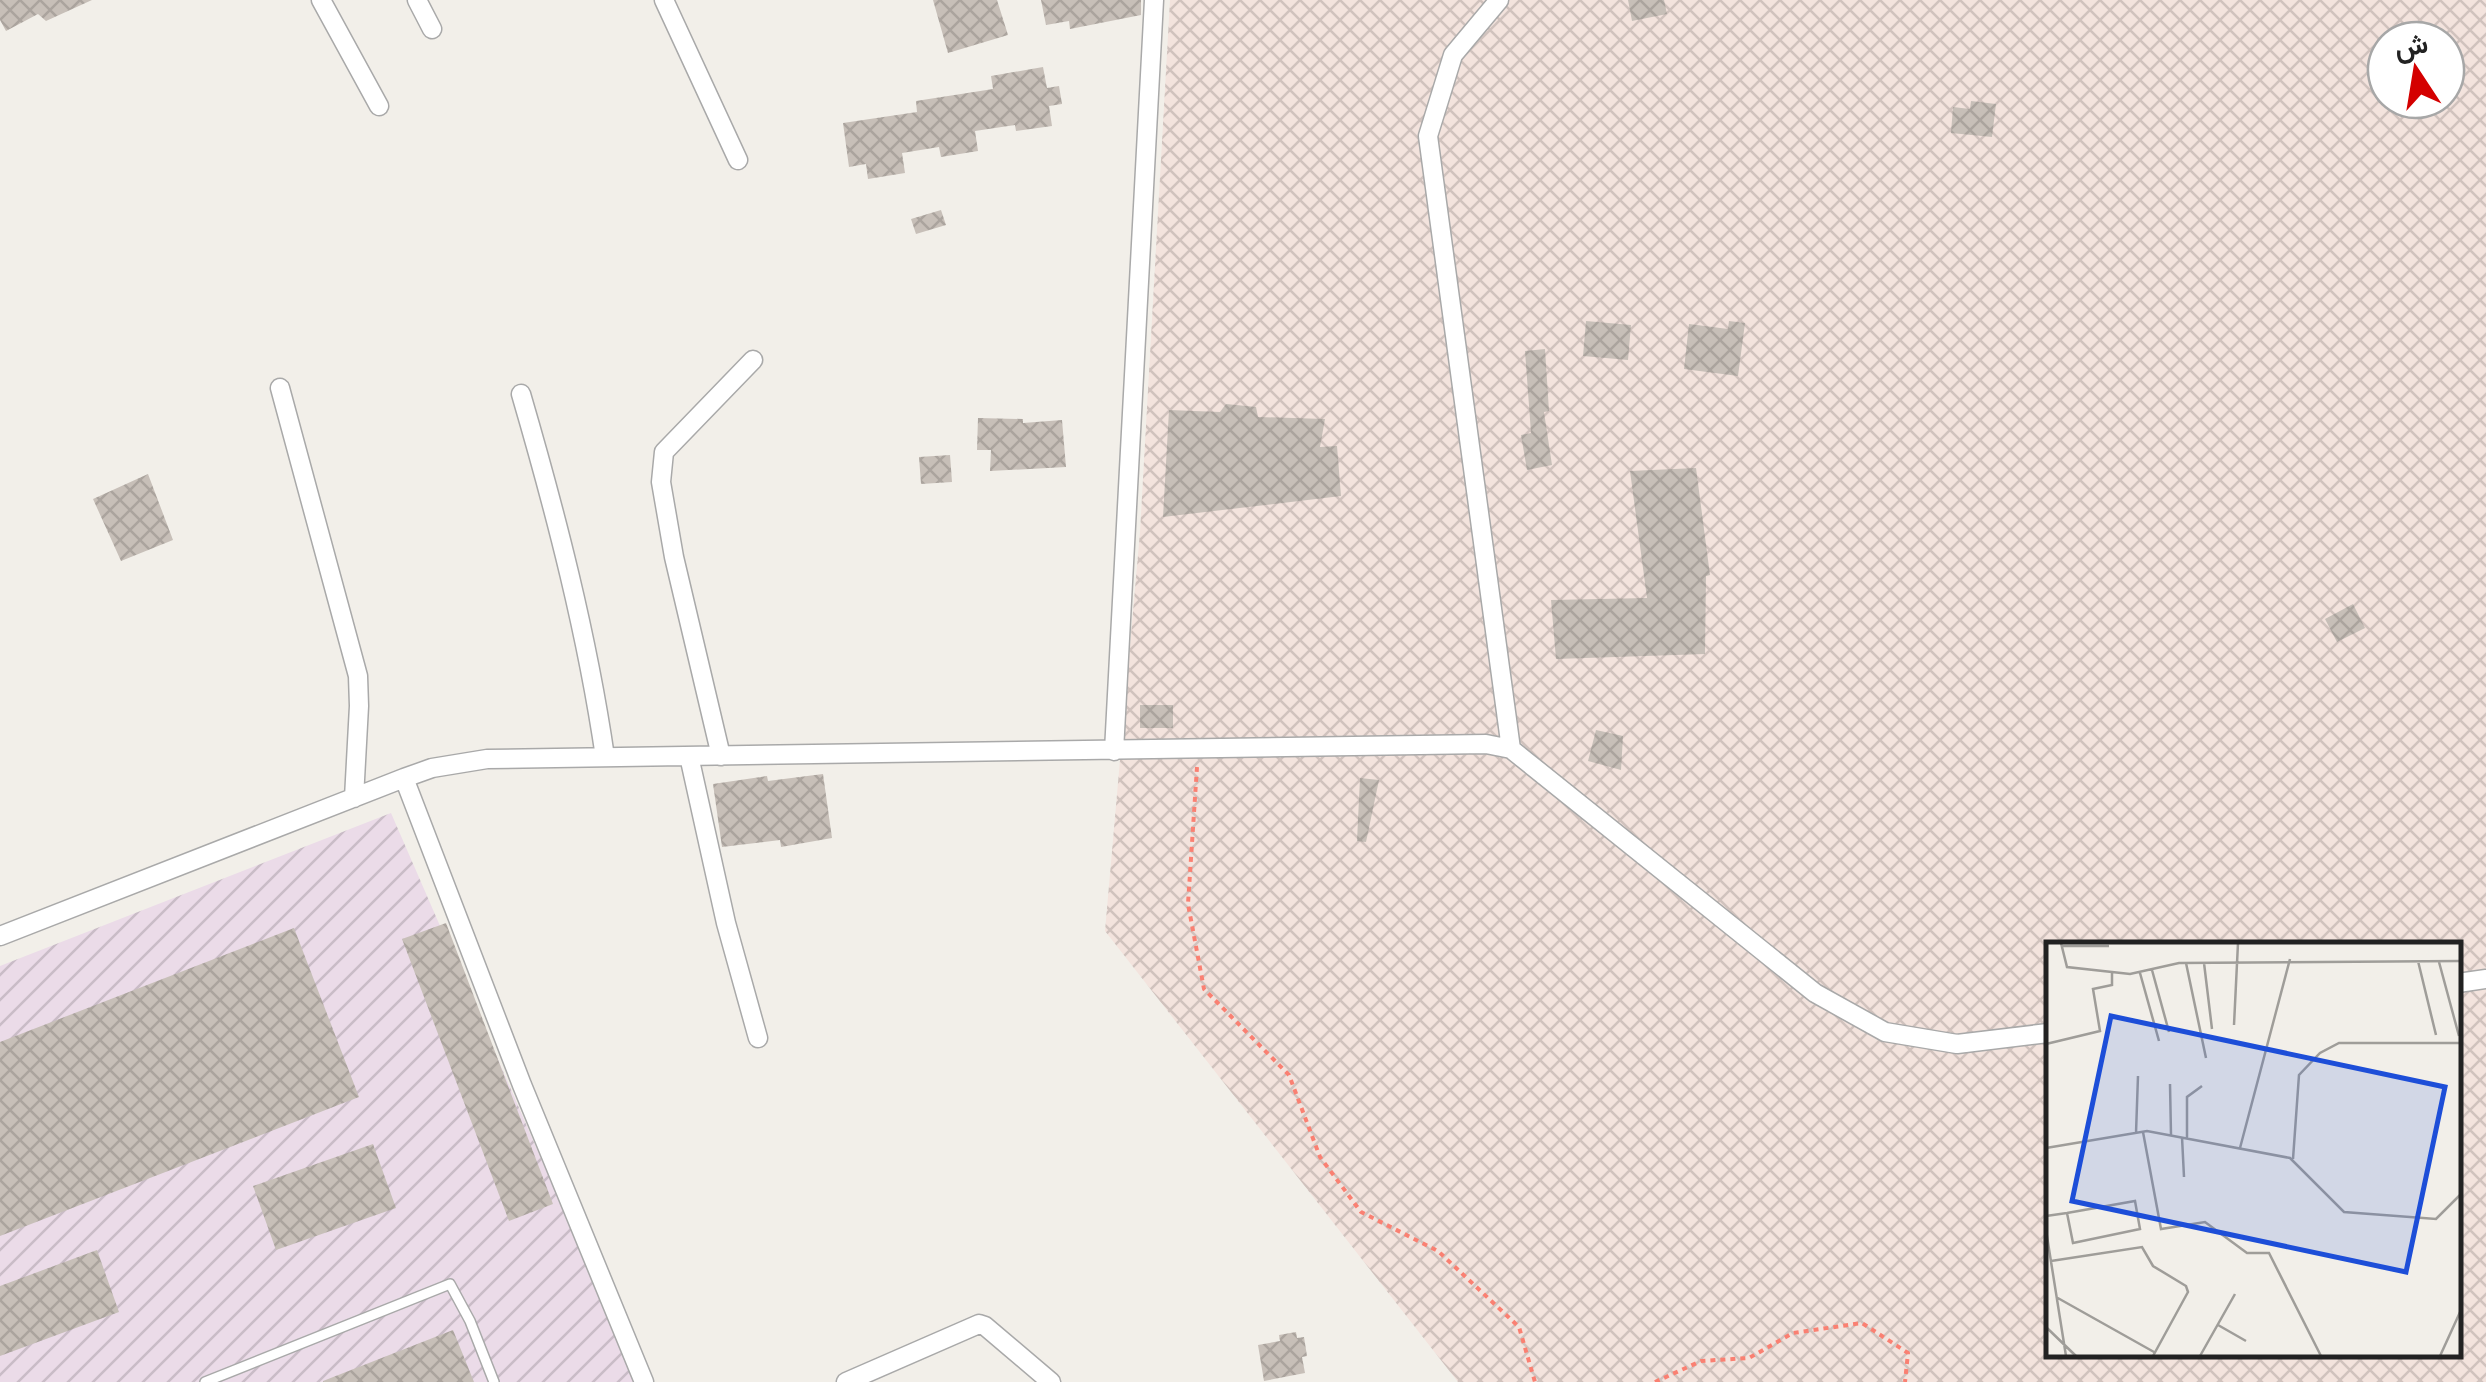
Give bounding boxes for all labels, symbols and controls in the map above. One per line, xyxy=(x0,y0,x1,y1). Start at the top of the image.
north arrow xyxy=(2366,20,2466,120)
text: ش xyxy=(2390,23,2431,67)
inset map xyxy=(2046,942,2461,1357)

